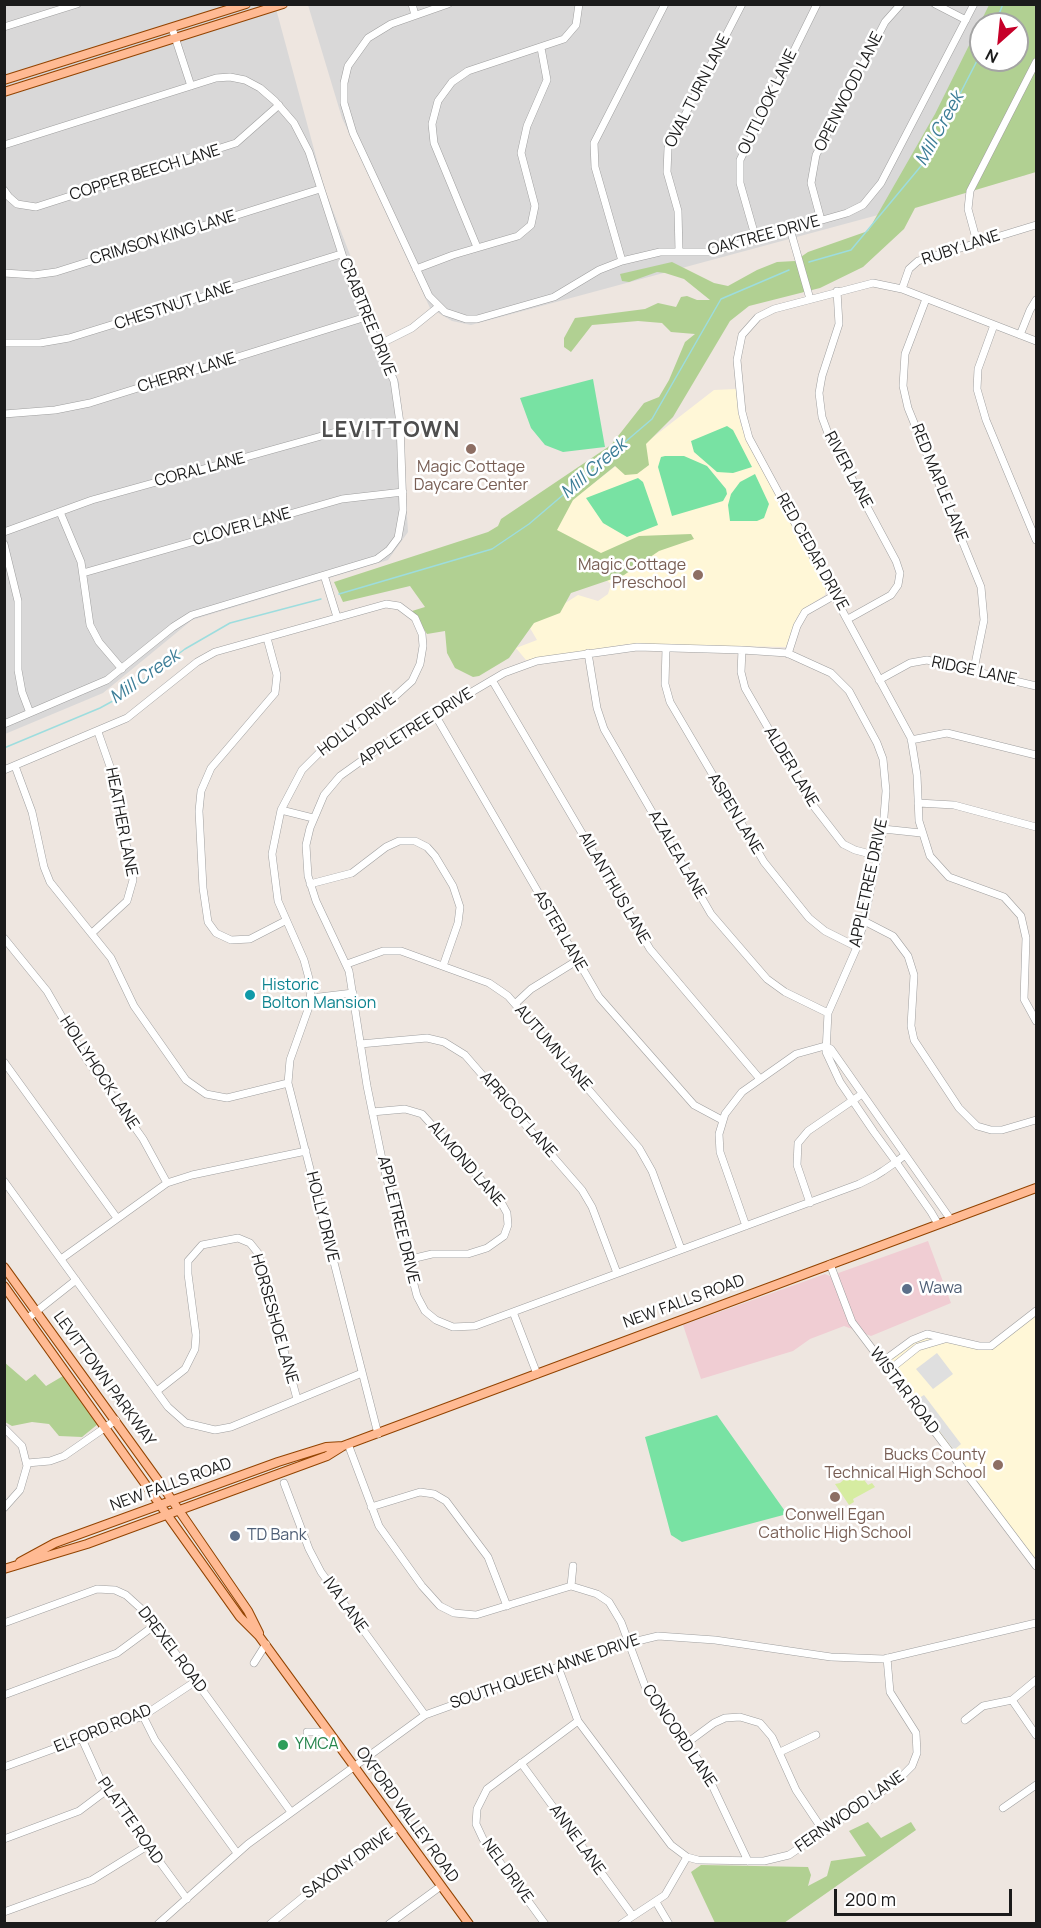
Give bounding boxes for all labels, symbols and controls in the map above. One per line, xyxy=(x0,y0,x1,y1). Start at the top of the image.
north arrow xyxy=(969,12,1029,72)
street label: OPENWOOD LANE xyxy=(811,29,887,155)
street label: OVAL TURN LANE xyxy=(661,31,735,151)
text: N xyxy=(982,44,1002,69)
street label: OUTLOOK LANE xyxy=(734,46,802,158)
water label: Mill Creek xyxy=(911,89,969,169)
street label: COPPER BEECH LANE xyxy=(67,141,223,205)
street label: CRIMSON KING LANE xyxy=(88,207,238,269)
street label: OAKTREE DRIVE xyxy=(706,212,822,260)
street label: RUBY LANE xyxy=(919,226,1003,270)
street label: CRABTREE DRIVE xyxy=(335,255,399,379)
street label: CHESTNUT LANE xyxy=(112,278,236,334)
street label: CHERRY LANE xyxy=(135,349,239,397)
district label: LEVITTOWN xyxy=(321,418,461,444)
street label: RED MAPLE LANE xyxy=(907,421,971,545)
street label: RIVER LANE xyxy=(820,428,876,512)
water label: Mill Creek xyxy=(557,434,631,504)
marker: Magic Cottage Daycare Center xyxy=(464,442,478,456)
street label: CORAL LANE xyxy=(153,449,247,491)
place label: Magic Cottage Daycare Center xyxy=(414,458,528,496)
street label: RED CEDAR DRIVE xyxy=(772,490,852,614)
street label: CLOVER LANE xyxy=(191,504,293,550)
place label: Magic Cottage Preschool xyxy=(578,556,686,594)
marker: Magic Cottage Preschool xyxy=(691,568,705,582)
water label: Mill Creek xyxy=(106,645,184,709)
street label: RIDGE LANE xyxy=(930,653,1018,689)
street label: APPLETREE DRIVE xyxy=(355,684,477,770)
street label: HOLLY DRIVE xyxy=(314,689,400,761)
street label: ALDER LANE xyxy=(760,724,822,810)
street label: HEATHER LANE xyxy=(101,766,141,878)
street label: ASPEN LANE xyxy=(703,770,767,858)
street label: AZALEA LANE xyxy=(644,807,710,903)
street label: APPLETREE DRIVE xyxy=(846,817,892,949)
street label: AILANTHUS LANE xyxy=(574,829,654,947)
street label: ASTER LANE xyxy=(529,887,591,975)
place label: Historic Bolton Mansion xyxy=(262,976,376,1014)
marker: Historic Bolton Mansion xyxy=(243,988,257,1002)
street label: AUTUMN LANE xyxy=(510,1001,596,1095)
street label: HOLLYHOCK LANE xyxy=(55,1013,143,1133)
street label: APRICOT LANE xyxy=(476,1068,560,1162)
street label: ALMOND LANE xyxy=(424,1117,508,1211)
street label: APPLETREE DRIVE xyxy=(373,1154,423,1286)
street label: HOLLY DRIVE xyxy=(301,1170,343,1264)
street label: HORSESHOE LANE xyxy=(246,1252,302,1386)
street label: NEW FALLS ROAD xyxy=(621,1271,747,1333)
place label: Wawa xyxy=(919,1279,963,1299)
marker: Wawa xyxy=(900,1282,914,1296)
street label: LEVITTOWN PARKWAY xyxy=(49,1308,159,1450)
street label: WISTAR ROAD xyxy=(865,1344,943,1438)
place label: Bucks County Technical High School xyxy=(824,1446,986,1484)
street label: NEW FALLS ROAD xyxy=(108,1454,234,1516)
marker: Bucks County Technical High School xyxy=(991,1458,1005,1472)
marker: Conwell Egan Catholic High School xyxy=(828,1490,842,1504)
place label: Conwell Egan Catholic High School xyxy=(759,1506,911,1544)
place label: TD Bank xyxy=(247,1526,307,1546)
marker: TD Bank xyxy=(228,1529,242,1543)
street label: IVA LANE xyxy=(318,1573,372,1637)
street label: DREXEL ROAD xyxy=(134,1603,210,1697)
street label: SOUTH QUEEN ANNE DRIVE xyxy=(448,1630,642,1714)
street label: CONCORD LANE xyxy=(638,1681,720,1791)
street label: ELFORD ROAD xyxy=(52,1701,154,1757)
place label: YMCA xyxy=(295,1735,339,1755)
marker: YMCA xyxy=(276,1738,290,1752)
street label: OXFORD VALLEY ROAD xyxy=(351,1744,463,1886)
street label: FERNWOOD LANE xyxy=(792,1767,908,1857)
street label: PLATTE ROAD xyxy=(93,1774,167,1868)
street label: ANNE LANE xyxy=(545,1801,609,1879)
street label: SAXONY DRIVE xyxy=(299,1825,397,1903)
street label: NEL DRIVE xyxy=(477,1835,537,1907)
scale bar xyxy=(837,1877,1016,1915)
text: 200 m xyxy=(845,1887,896,1911)

